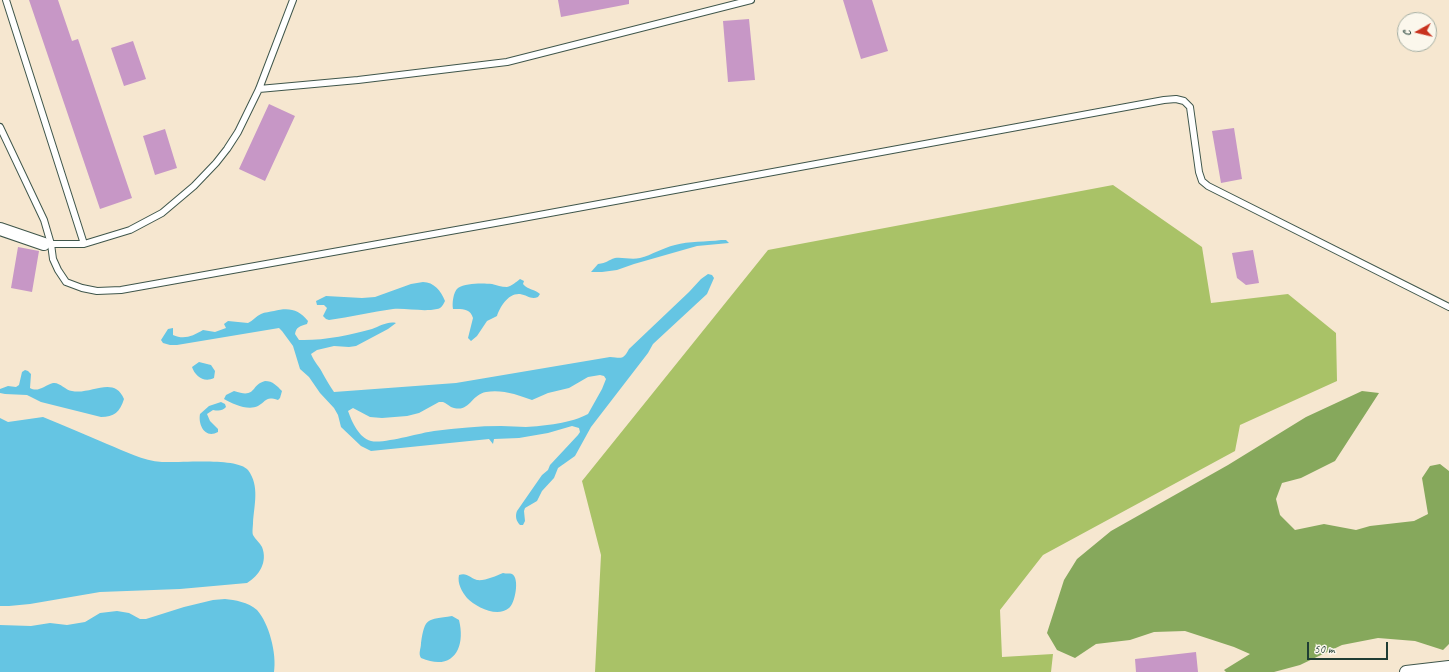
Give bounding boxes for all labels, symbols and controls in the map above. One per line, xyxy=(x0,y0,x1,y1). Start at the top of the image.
north arrow xyxy=(1397,12,1437,52)
text: С xyxy=(1399,30,1413,37)
scale bar xyxy=(1309,634,1390,660)
text: 50 m xyxy=(1314,641,1334,657)

